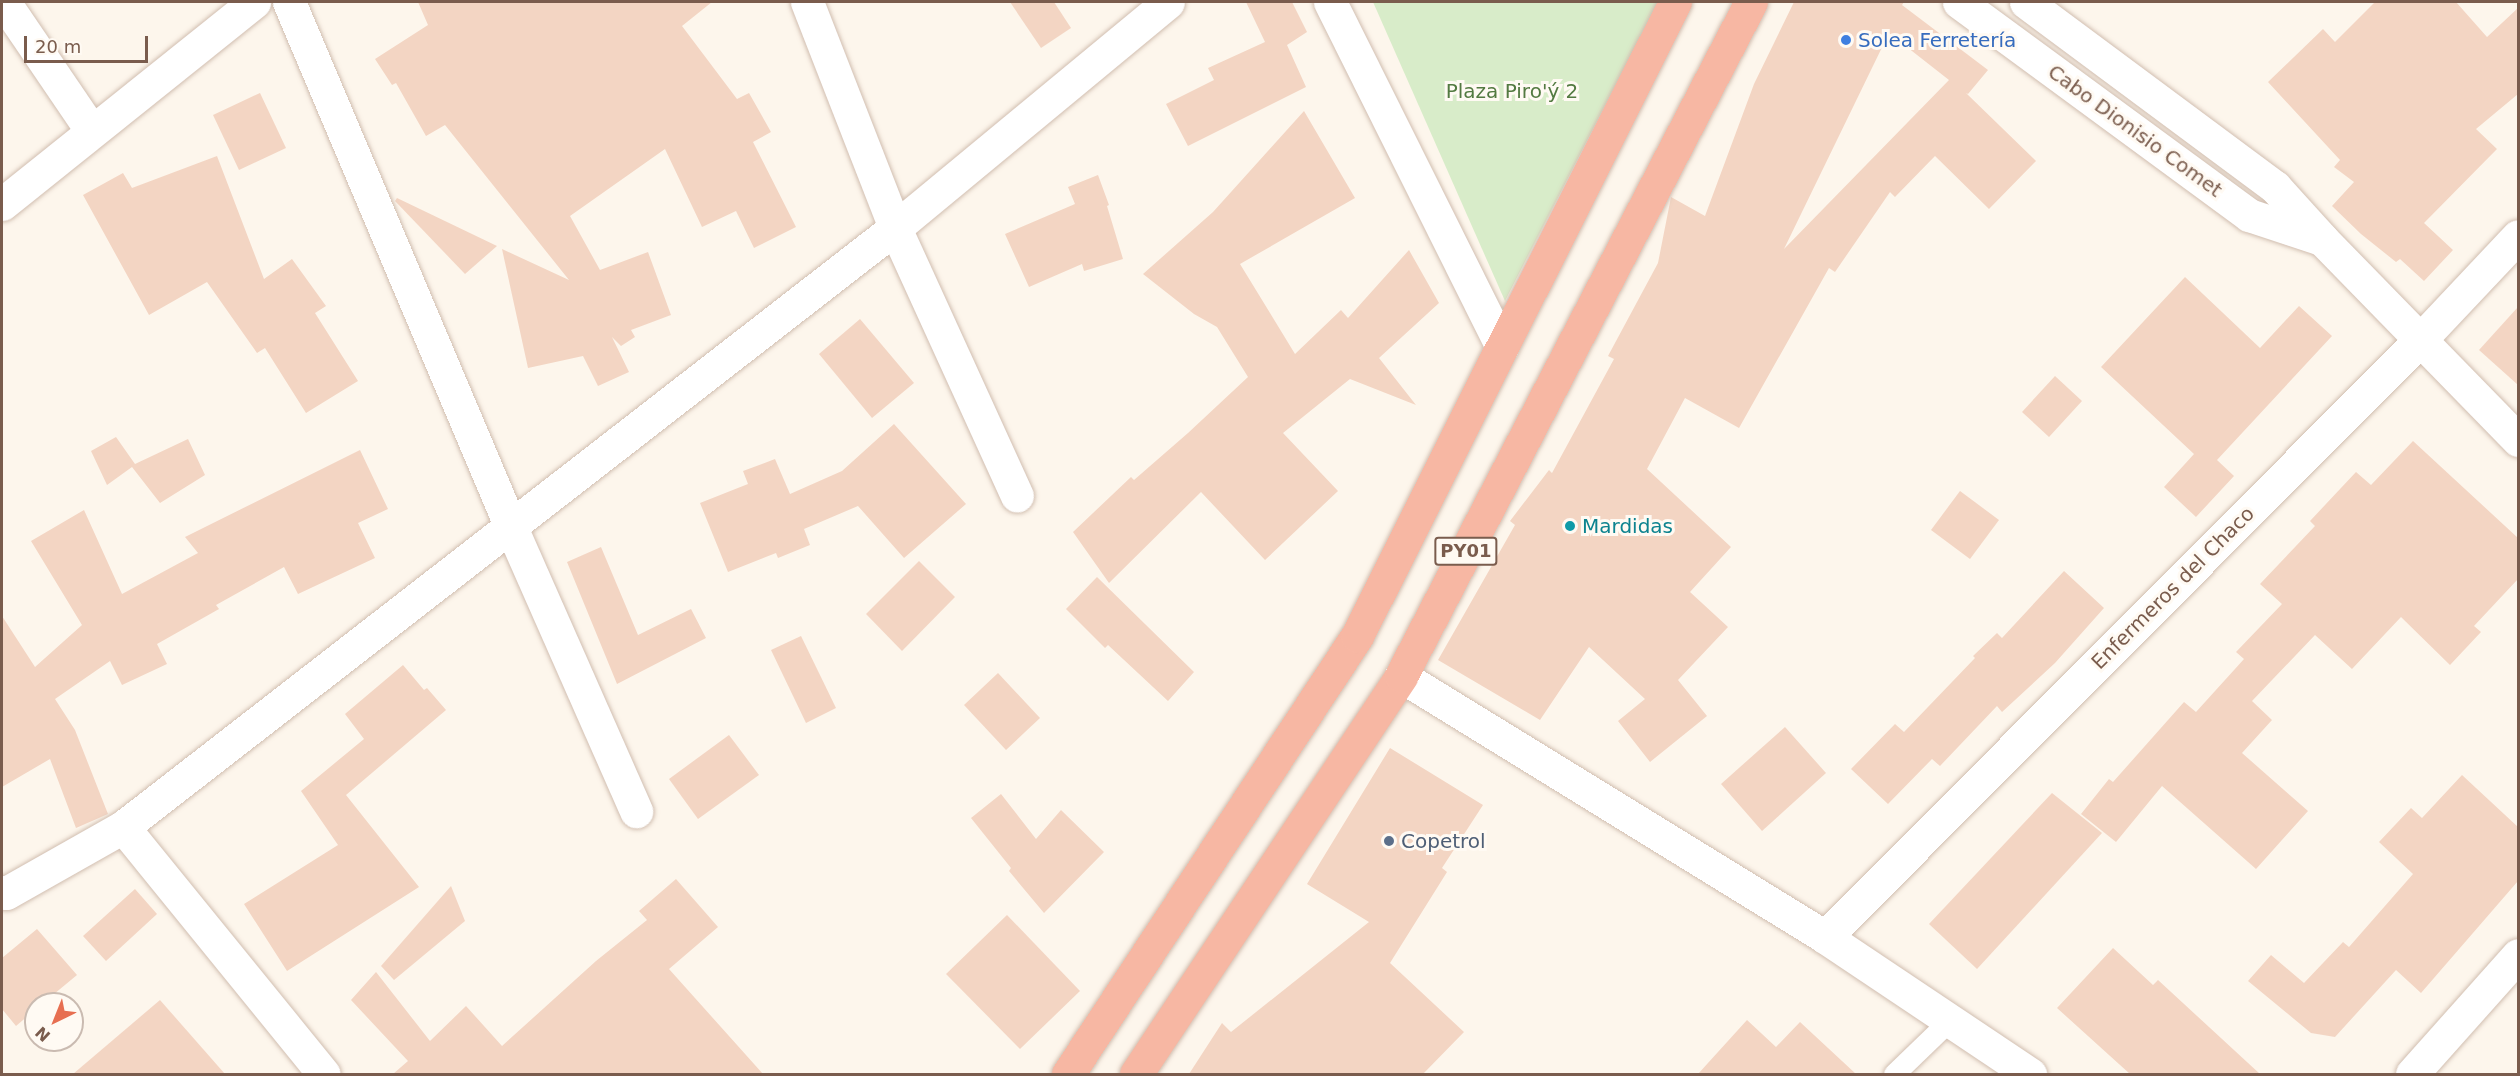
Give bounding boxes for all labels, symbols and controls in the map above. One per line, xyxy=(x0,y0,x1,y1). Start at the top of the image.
scale bar xyxy=(27,24,152,62)
place label: Solea Ferretería xyxy=(1858,28,2016,52)
marker: Solea Ferretería xyxy=(1839,33,1853,47)
text: 20 m xyxy=(35,36,81,57)
street label: Cabo Dionisio Comet xyxy=(2043,60,2227,202)
park label: Plaza Piro'ý 2 xyxy=(1446,79,1578,103)
street label: Enfermeros del Chaco xyxy=(2087,502,2259,674)
place label: Mardidas xyxy=(1582,514,1673,538)
marker: Mardidas xyxy=(1563,519,1577,533)
road number: PY01 xyxy=(1433,536,1499,566)
place label: Copetrol xyxy=(1401,829,1486,853)
marker: Copetrol xyxy=(1382,834,1396,848)
north arrow xyxy=(24,992,84,1052)
text: N xyxy=(31,1023,54,1046)

